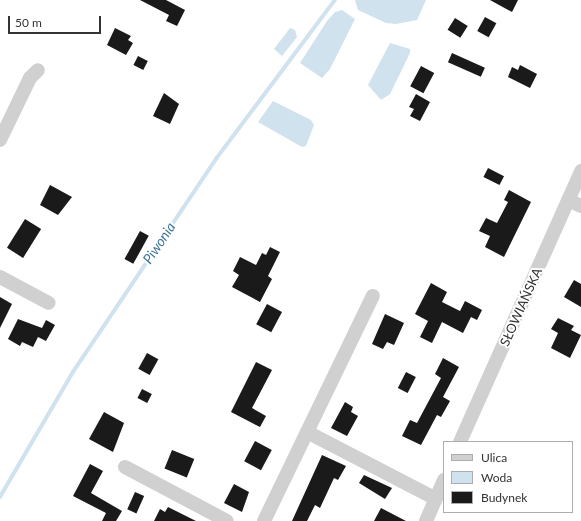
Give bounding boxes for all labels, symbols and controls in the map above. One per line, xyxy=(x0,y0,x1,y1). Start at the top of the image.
scale bar xyxy=(10,8,103,34)
text: 50 m xyxy=(15,15,42,30)
water label: Piwonia xyxy=(139,219,179,267)
street label: SŁOWIAŃSKA xyxy=(497,265,545,349)
legend xyxy=(443,441,573,513)
text: Ulica xyxy=(481,450,507,465)
text: Woda xyxy=(481,470,512,485)
text: Budynek xyxy=(481,490,527,505)

